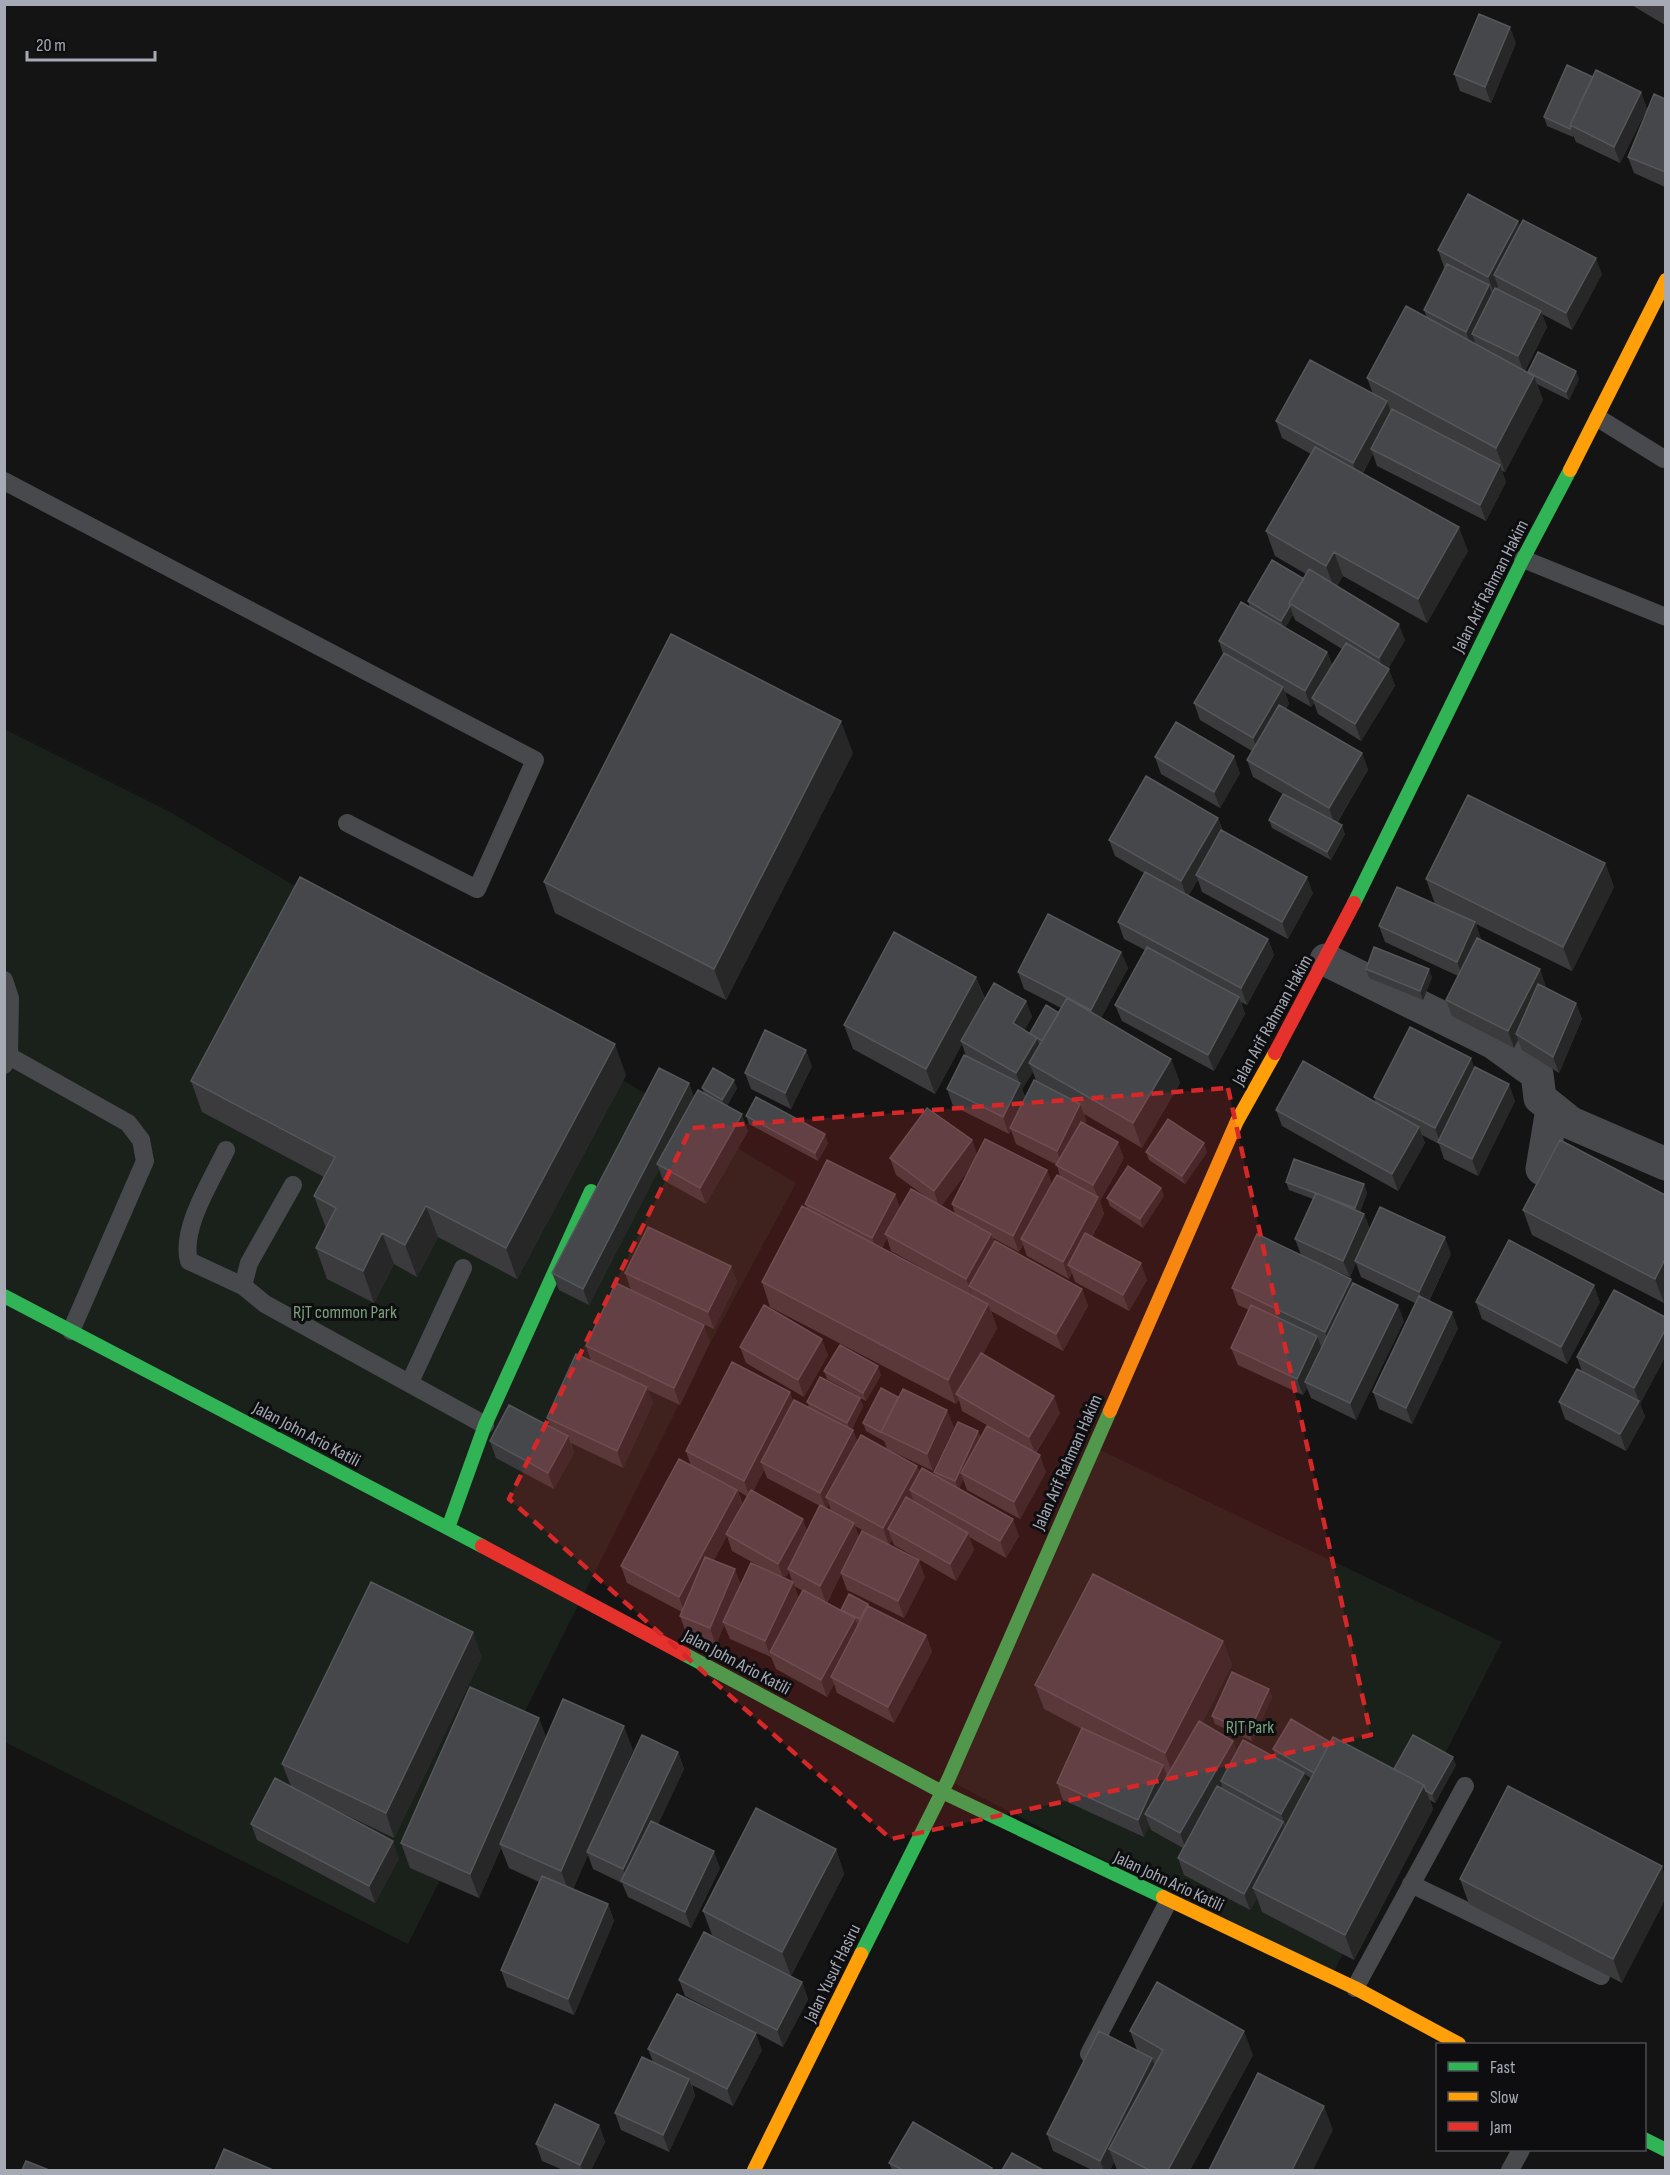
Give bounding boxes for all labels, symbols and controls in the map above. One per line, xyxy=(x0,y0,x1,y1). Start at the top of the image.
scale bar xyxy=(27,24,154,62)
text: 20 m xyxy=(36,35,66,56)
street label: Jalan Arif Rahman Hakim xyxy=(1448,517,1533,657)
street label: Jalan Arif Rahman Hakim xyxy=(1227,951,1317,1090)
park label: RjT common Park xyxy=(293,1302,397,1323)
street label: Jalan Arif Rahman Hakim xyxy=(1028,1391,1107,1534)
street label: Jalan John Ario Katili xyxy=(249,1397,364,1472)
street label: Jalan John Ario Katili xyxy=(679,1625,794,1700)
park label: RJT Park xyxy=(1226,1717,1274,1738)
street label: Jalan John Ario Katili xyxy=(1110,1846,1227,1916)
street label: Jalan Yusuf Hasiru xyxy=(799,1921,865,2027)
legend xyxy=(1436,2043,1646,2151)
text: Fast xyxy=(1490,2057,1516,2078)
text: Slow xyxy=(1490,2087,1519,2108)
text: Jam xyxy=(1489,2117,1512,2138)

